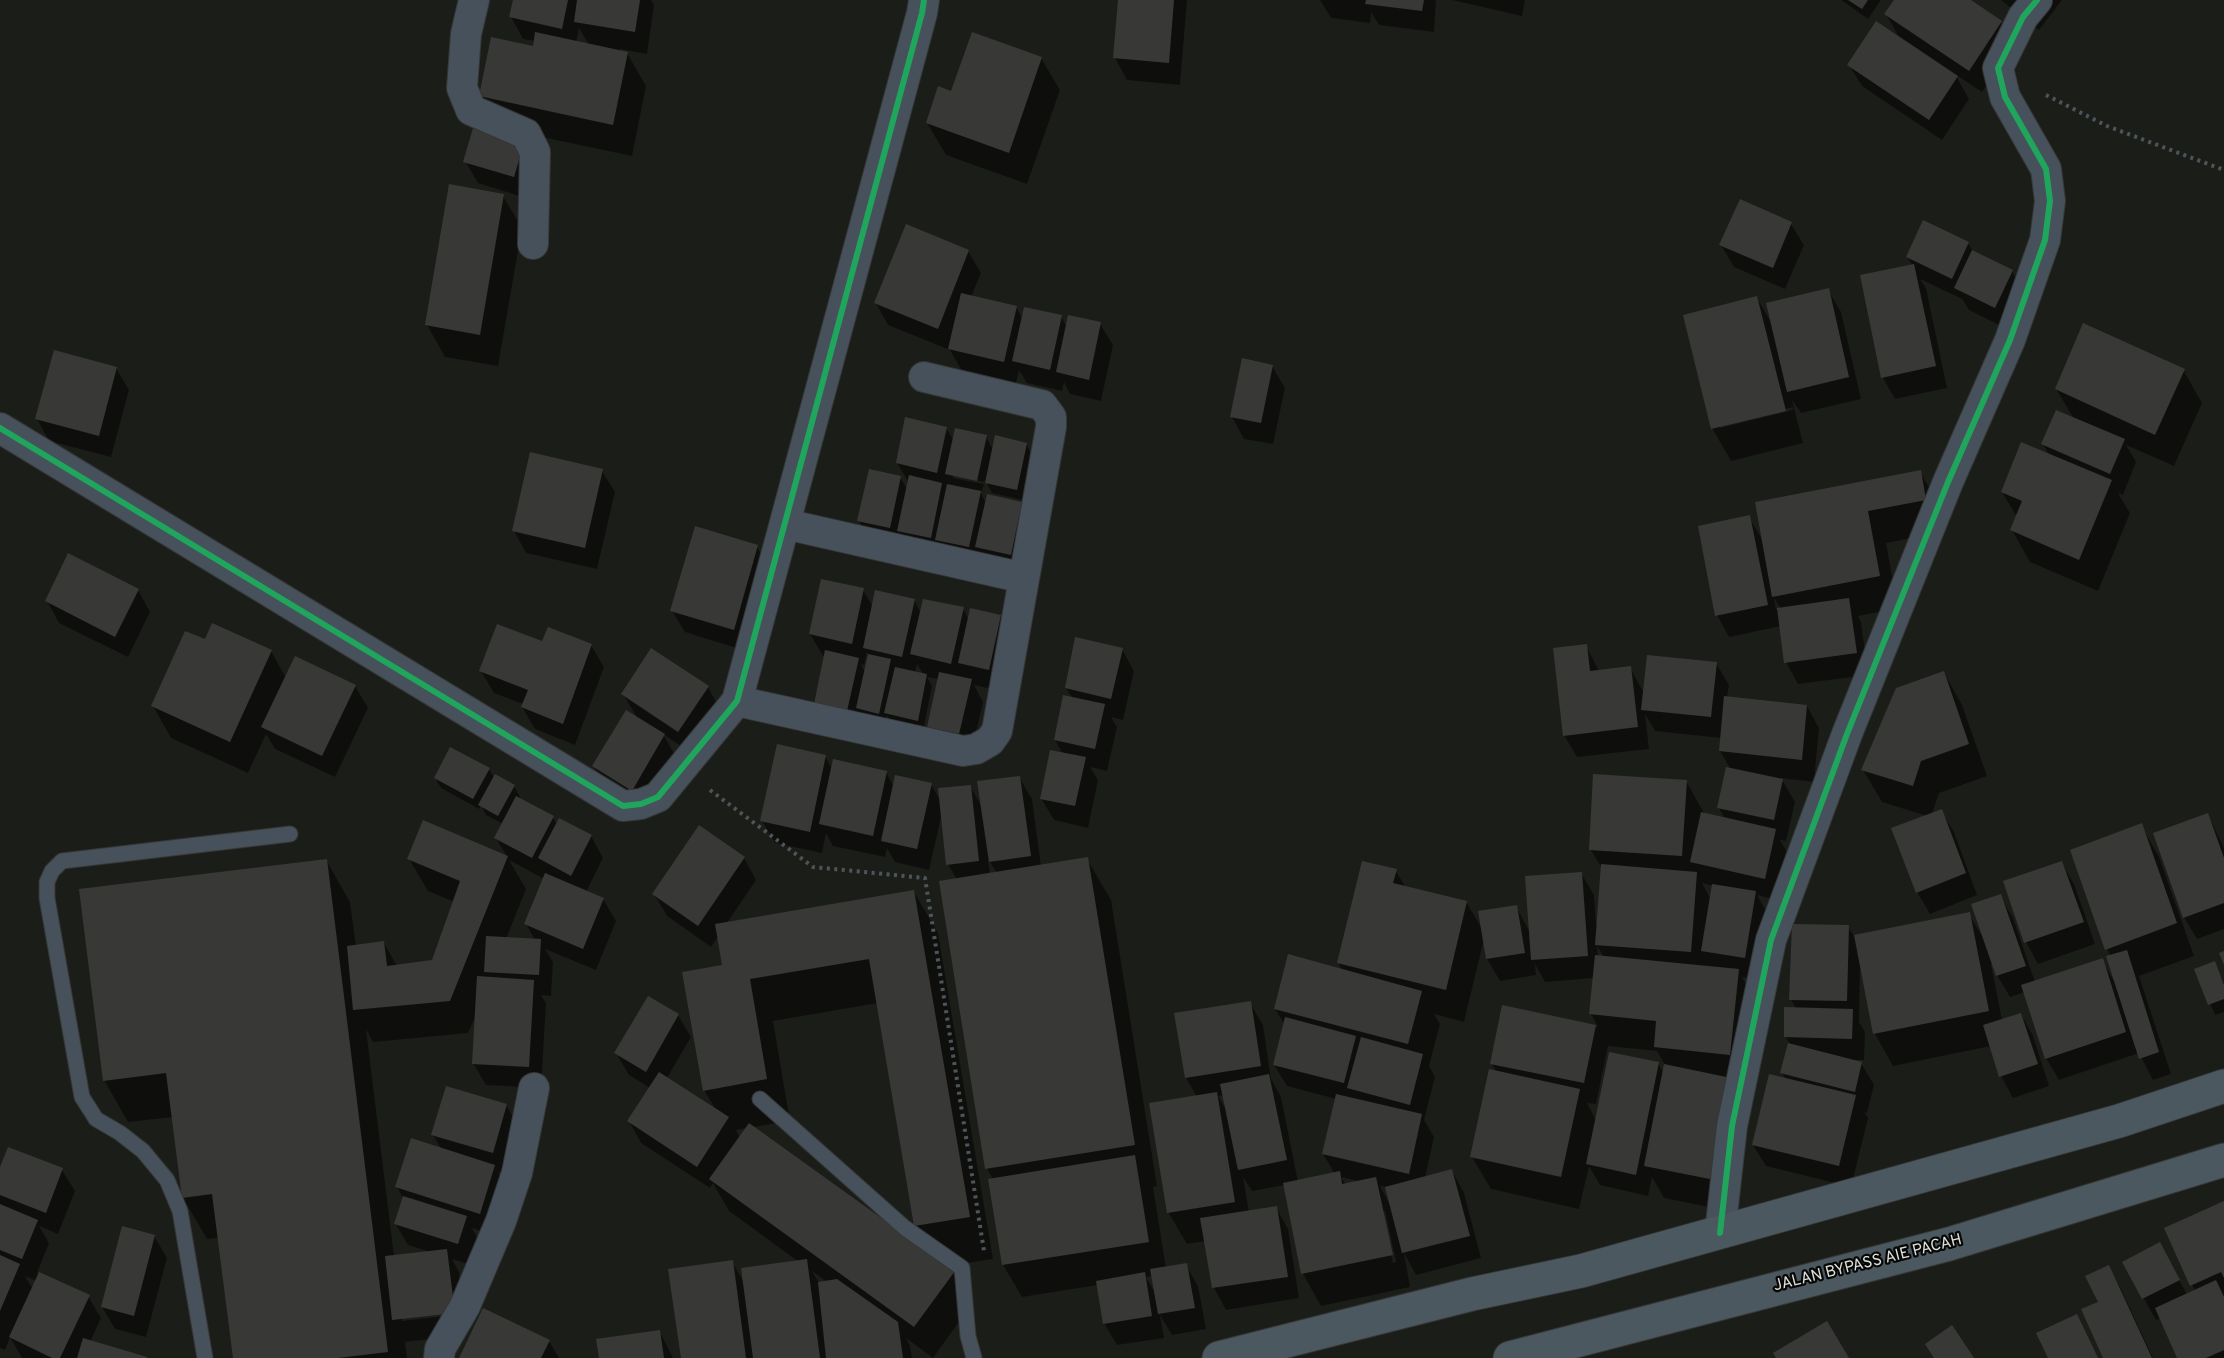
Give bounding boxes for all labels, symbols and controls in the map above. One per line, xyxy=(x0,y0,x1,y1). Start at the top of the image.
street label: JALAN BYPASS AIE PACAH xyxy=(1772,1231,1964,1297)

